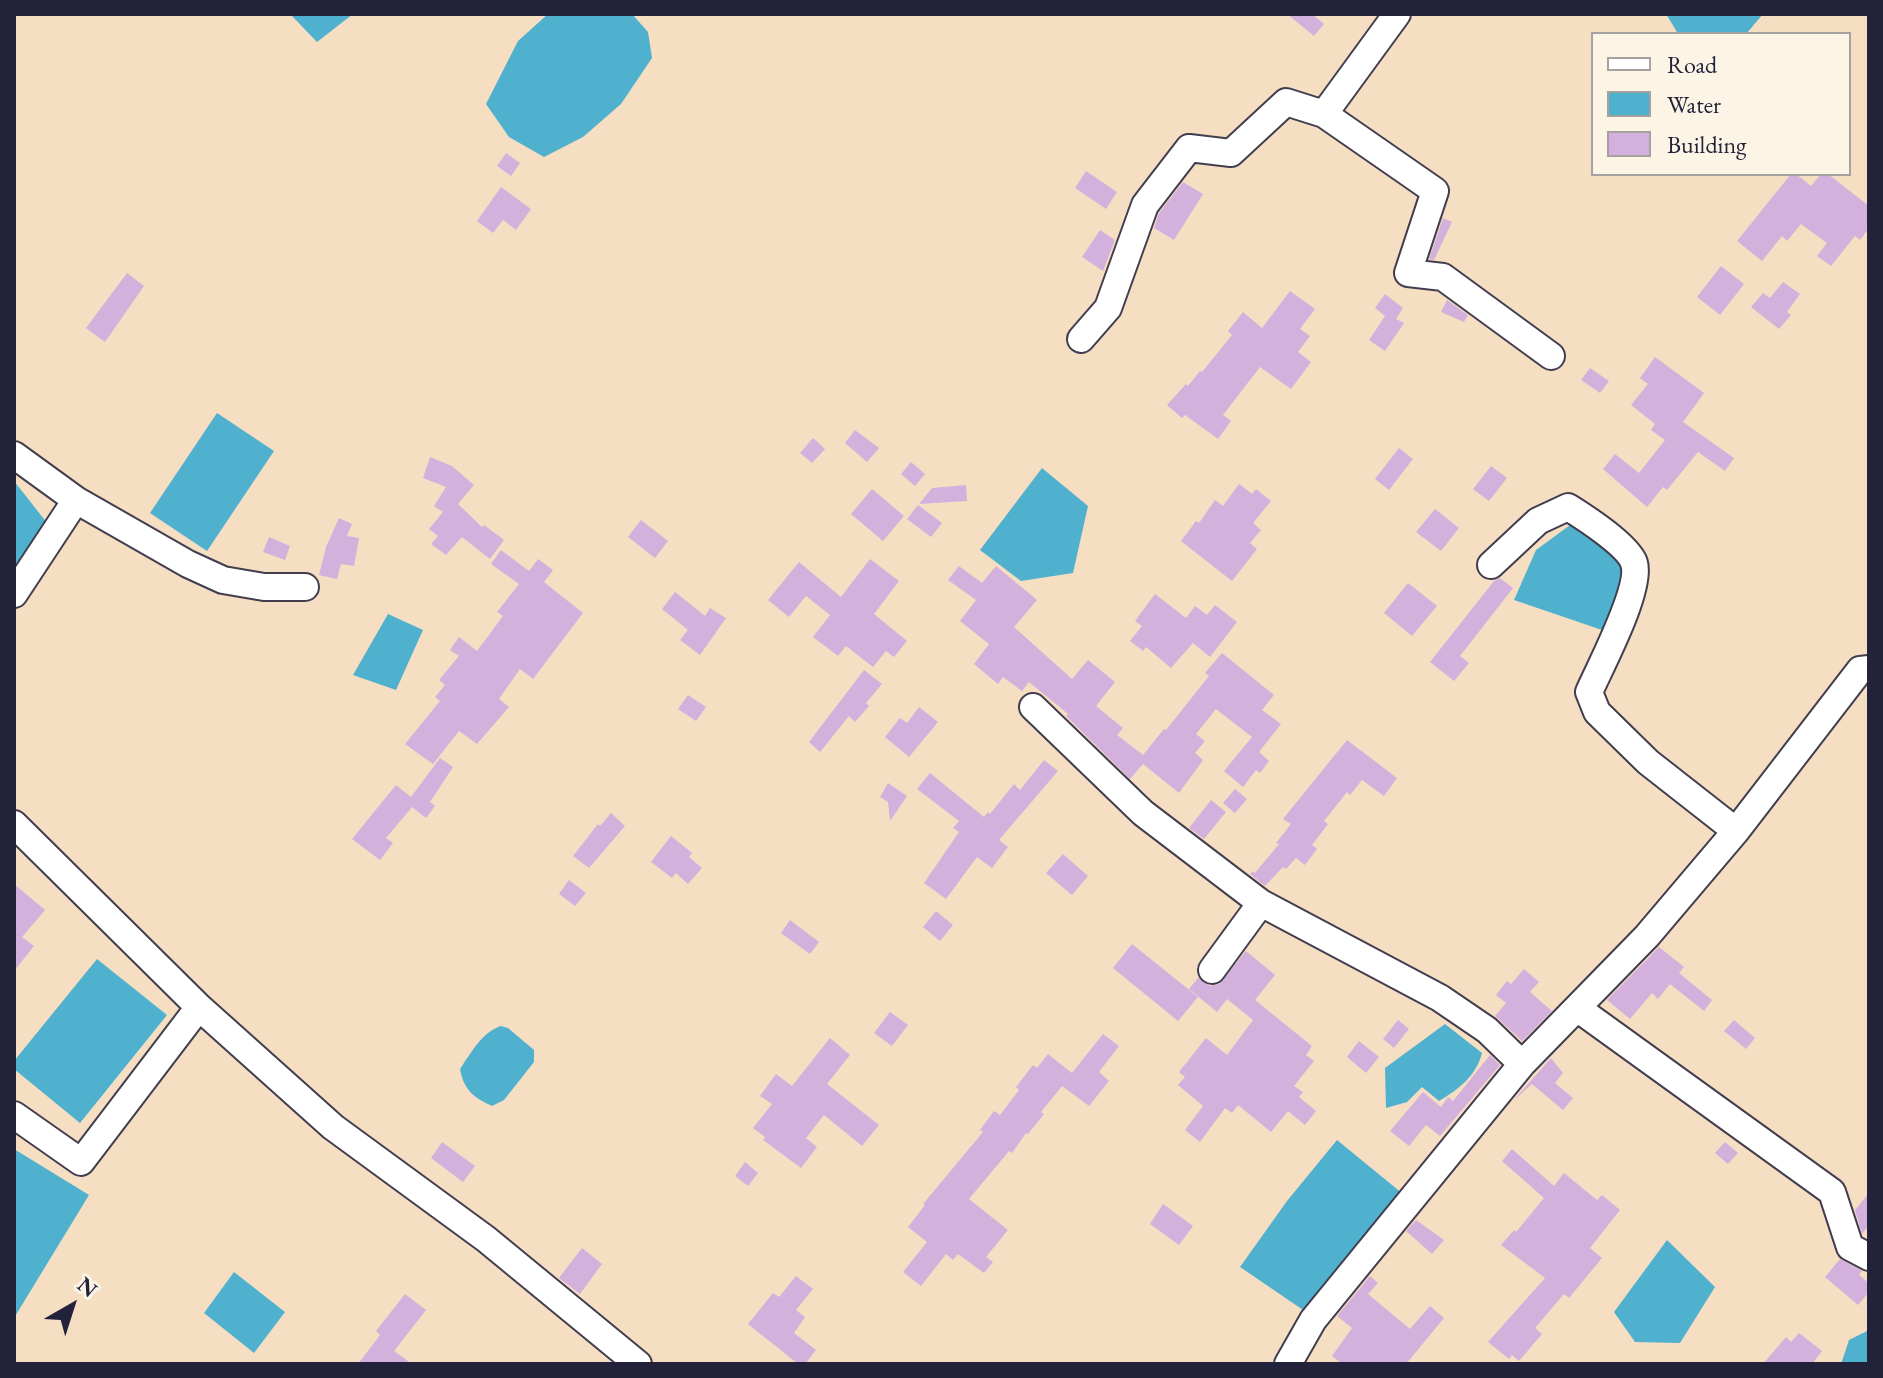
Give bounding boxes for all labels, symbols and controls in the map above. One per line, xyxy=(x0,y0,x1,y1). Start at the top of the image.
legend xyxy=(1591,32,1851,176)
text: Road xyxy=(1667,49,1717,80)
text: Water xyxy=(1667,89,1721,120)
text: Building xyxy=(1667,129,1747,160)
north arrow xyxy=(32,1266,112,1346)
text: N xyxy=(71,1270,103,1304)

